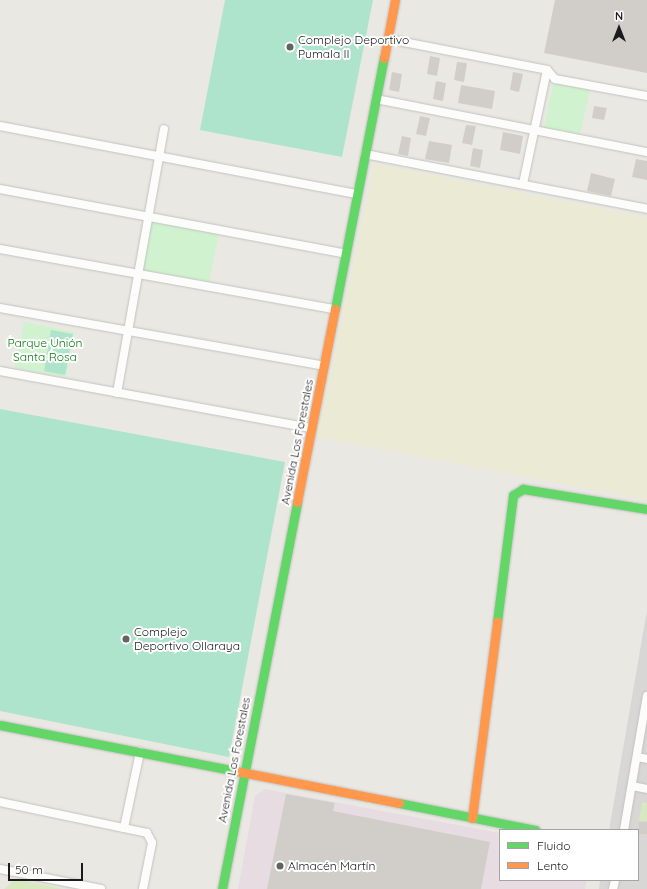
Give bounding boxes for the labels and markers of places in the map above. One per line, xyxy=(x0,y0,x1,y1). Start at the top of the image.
place label: Complejo Deportivo Pumala II xyxy=(298,33,409,61)
marker: Complejo Deportivo Pumala II xyxy=(285,42,295,52)
place label: Complejo Deportivo Ollaraya xyxy=(134,625,240,653)
marker: Complejo Deportivo Ollaraya xyxy=(121,634,131,644)
place label: Almacén Martín xyxy=(288,859,375,873)
marker: Almacén Martín xyxy=(275,861,285,871)

